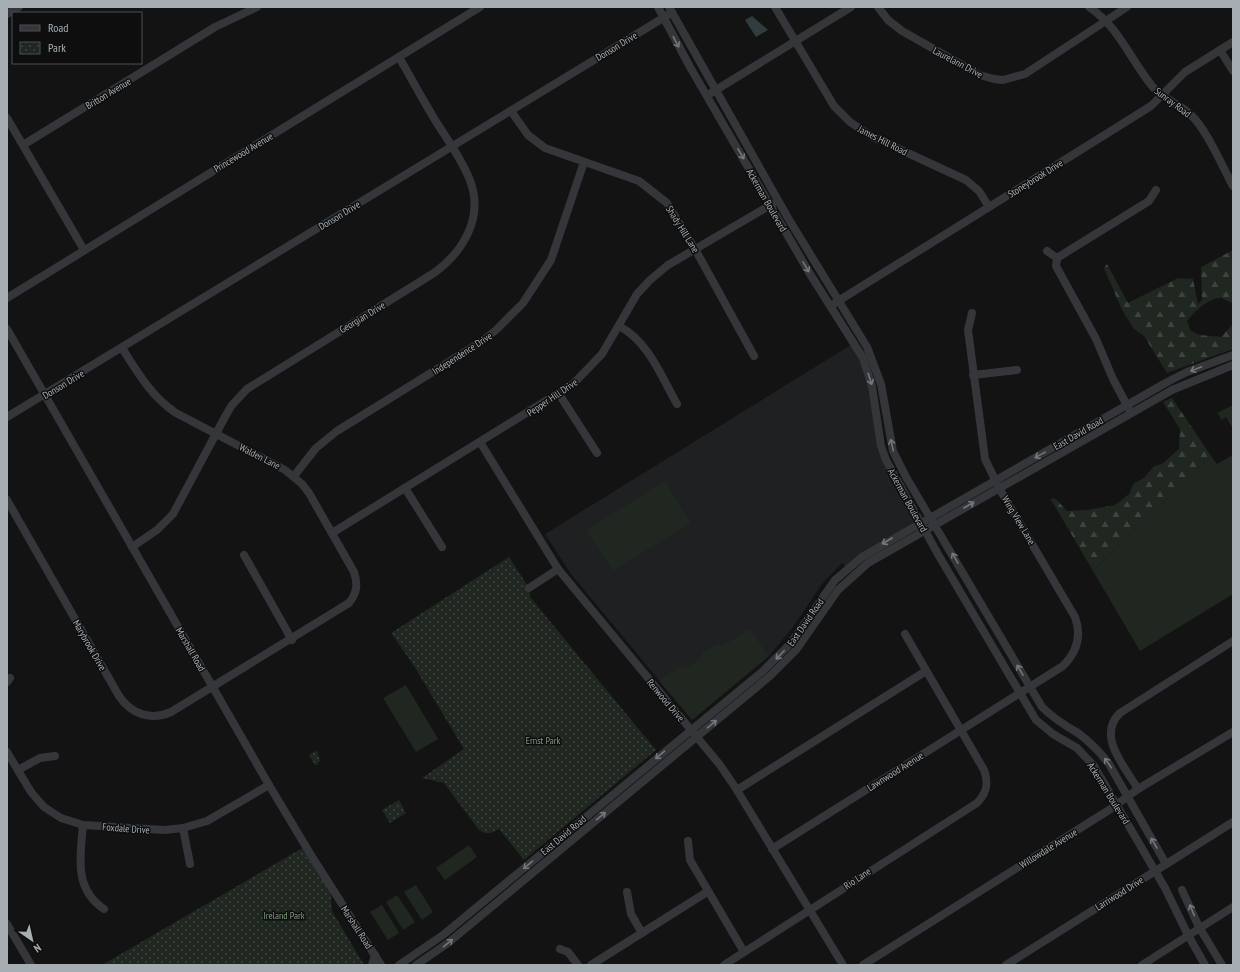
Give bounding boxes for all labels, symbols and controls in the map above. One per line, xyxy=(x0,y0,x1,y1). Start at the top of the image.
legend xyxy=(12,12,142,64)
text: Road xyxy=(48,20,68,35)
street label: Donson Drive xyxy=(593,29,639,64)
one-way arrow xyxy=(672,36,680,48)
text: Park xyxy=(48,40,66,55)
street label: Laurelann Drive xyxy=(931,44,985,81)
street label: Britton Avenue xyxy=(83,75,133,112)
street label: Sunray Road xyxy=(1152,84,1194,120)
street label: James Hill Road xyxy=(855,122,910,158)
street label: Princewood Avenue xyxy=(211,130,275,175)
one-way arrow xyxy=(737,148,745,160)
street label: Stoneybrook Drive xyxy=(1005,156,1065,201)
street label: Ackerman Boulevard xyxy=(743,166,790,234)
street label: Donson Drive xyxy=(316,198,362,233)
street label: Shady Hill Lane xyxy=(663,203,702,255)
one-way arrow xyxy=(802,261,810,273)
street label: Georgian Drive xyxy=(337,299,388,336)
street label: Independence Drive xyxy=(430,329,495,378)
one-way arrow xyxy=(1191,365,1203,373)
street label: Donson Drive xyxy=(40,367,86,402)
one-way arrow xyxy=(867,373,874,386)
street label: Pepper Hill Drive xyxy=(524,376,580,419)
street label: East David Road xyxy=(1051,414,1105,453)
one-way arrow xyxy=(887,438,895,451)
street label: Walden Lane xyxy=(237,441,282,472)
one-way arrow xyxy=(1034,451,1046,459)
street label: Ackerman Boulevard xyxy=(885,466,930,534)
street label: Wing View Lane xyxy=(999,493,1038,547)
one-way arrow xyxy=(963,501,975,509)
one-way arrow xyxy=(881,538,893,546)
one-way arrow xyxy=(950,552,958,564)
street label: East David Road xyxy=(784,596,827,649)
street label: Marybrook Drive xyxy=(70,618,109,673)
street label: Marshall Road xyxy=(173,625,208,674)
one-way arrow xyxy=(775,650,785,660)
one-way arrow xyxy=(1016,664,1024,676)
street label: Renwood Drive xyxy=(644,676,687,724)
one-way arrow xyxy=(707,719,718,728)
park label: Ernst Park xyxy=(526,734,560,747)
street label: Lawnwood Avenue xyxy=(865,749,926,794)
one-way arrow xyxy=(655,750,666,759)
one-way arrow xyxy=(1104,758,1112,769)
street label: Ackerman Boulevard xyxy=(1084,760,1133,827)
one-way arrow xyxy=(596,811,607,820)
street label: East David Road xyxy=(538,813,589,858)
street label: Foxdale Drive xyxy=(102,820,150,837)
street label: Willowdale Avenue xyxy=(1017,826,1080,871)
one-way arrow xyxy=(1149,837,1157,849)
one-way arrow xyxy=(523,860,533,869)
street label: Rio Lane xyxy=(841,865,873,892)
street label: Larriwood Drive xyxy=(1093,873,1146,913)
street label: Marshall Road xyxy=(338,903,375,951)
one-way arrow xyxy=(1188,905,1196,917)
park label: Ireland Park xyxy=(263,909,305,922)
north arrow xyxy=(12,920,52,960)
one-way arrow xyxy=(442,938,453,947)
text: N xyxy=(31,941,44,956)

